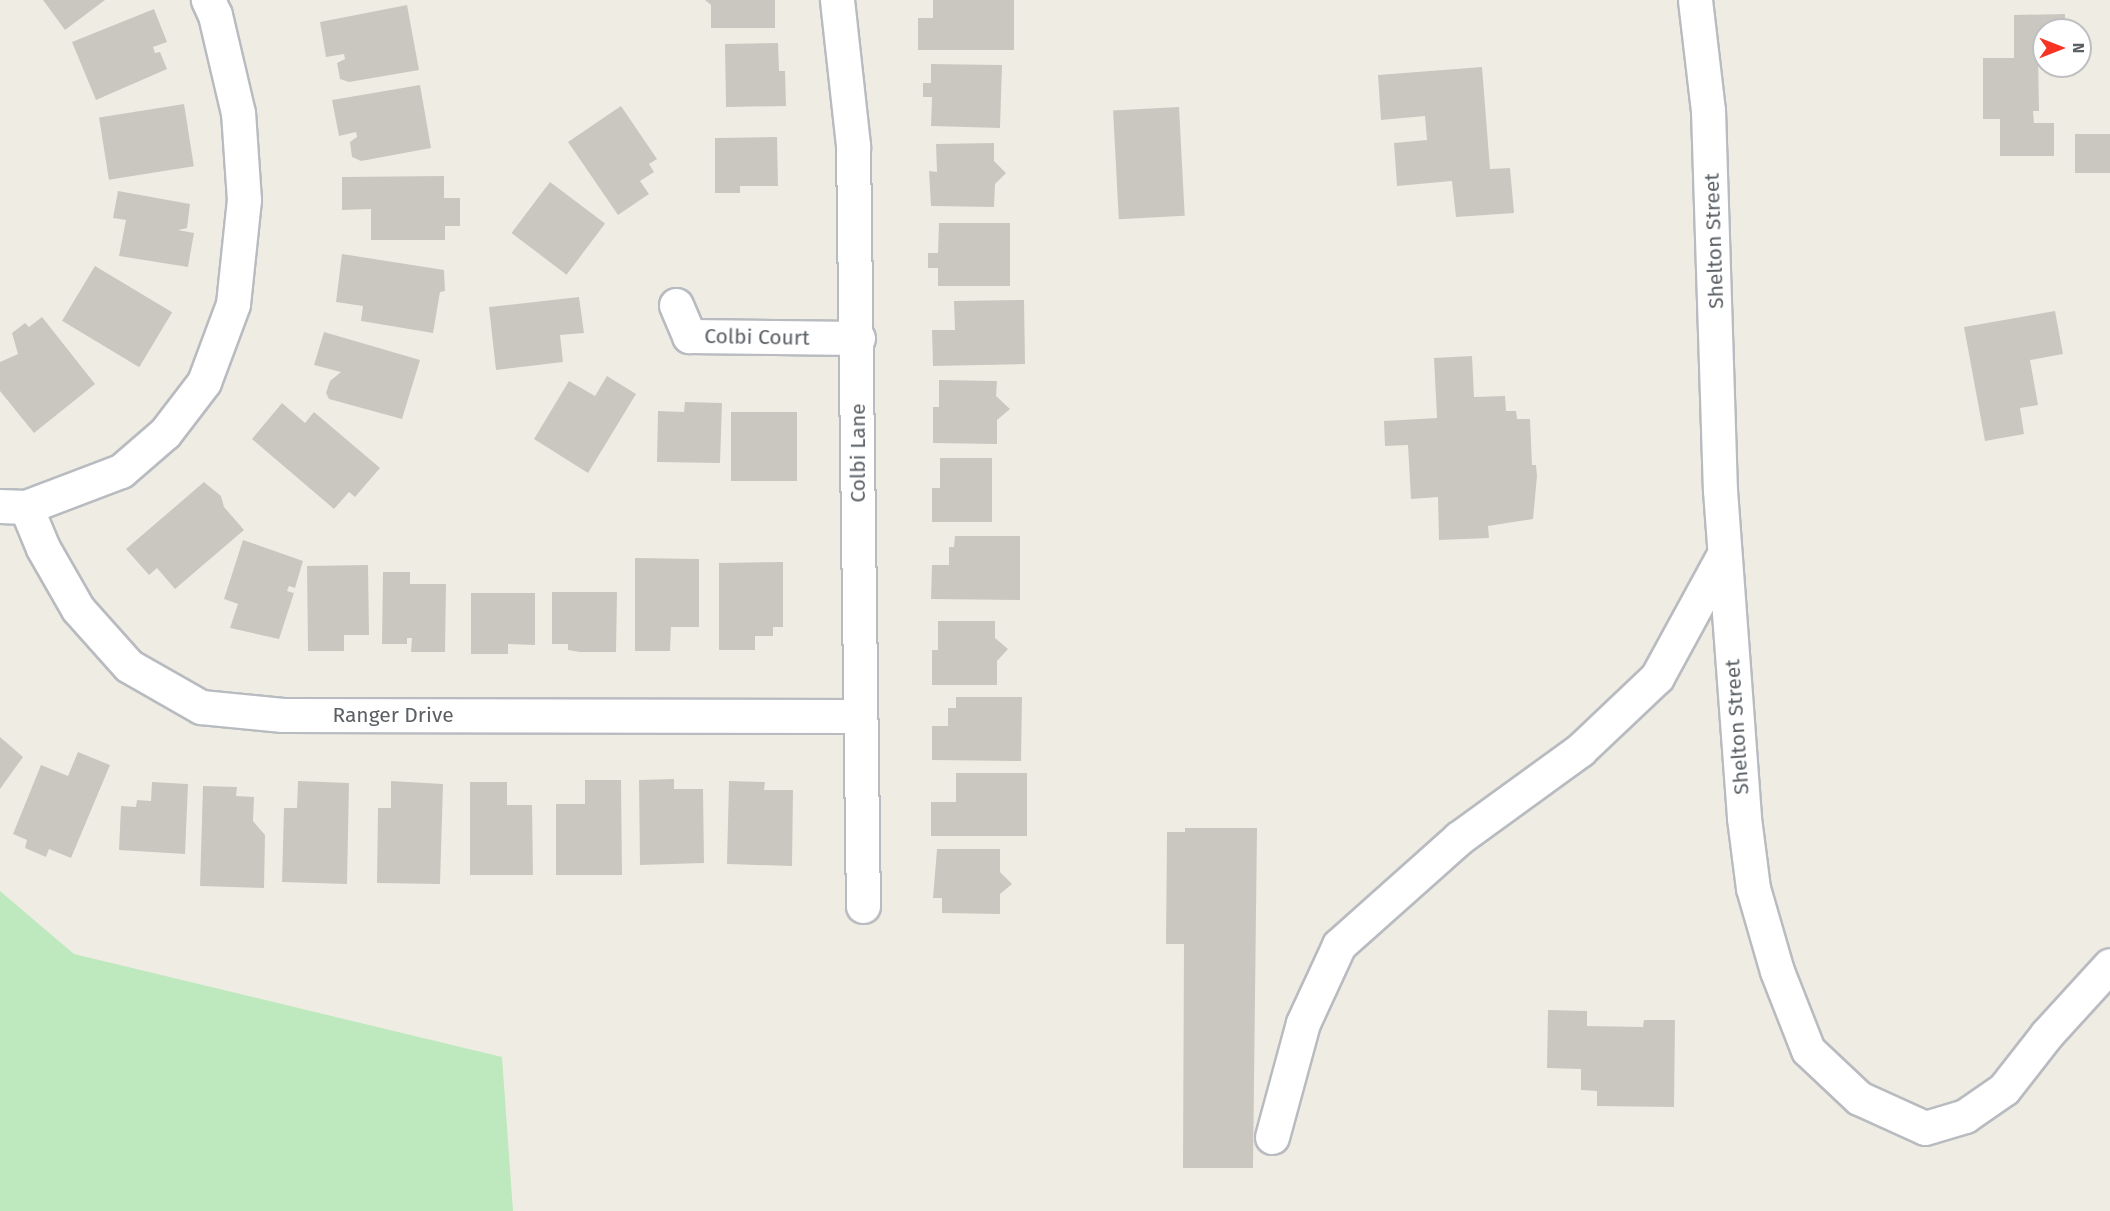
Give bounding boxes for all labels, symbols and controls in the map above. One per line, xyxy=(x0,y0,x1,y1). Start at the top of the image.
north arrow xyxy=(2032,18,2092,78)
text: N xyxy=(2069,43,2088,53)
street label: Shelton Street xyxy=(1699,173,1729,309)
street label: Colbi Court xyxy=(704,323,810,351)
street label: Colbi Lane xyxy=(845,403,871,503)
street label: Shelton Street xyxy=(1720,658,1754,796)
street label: Ranger Drive xyxy=(332,702,454,728)

